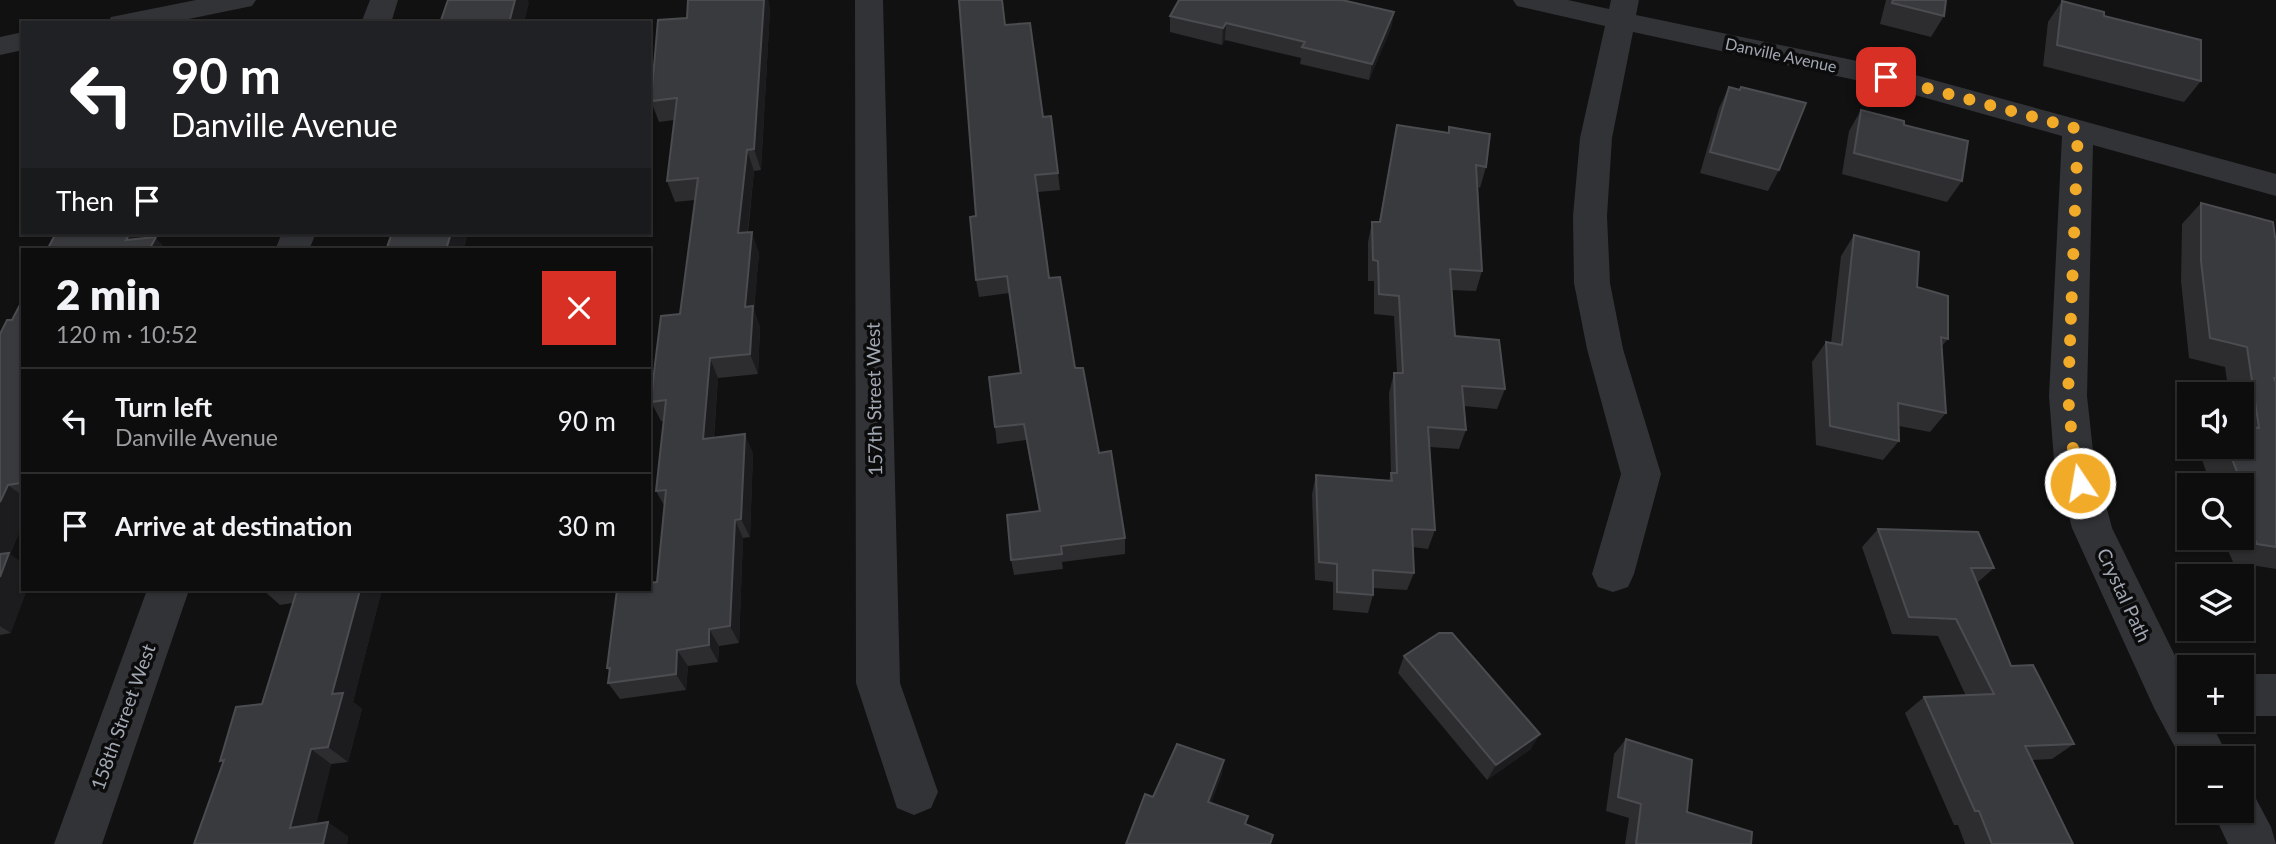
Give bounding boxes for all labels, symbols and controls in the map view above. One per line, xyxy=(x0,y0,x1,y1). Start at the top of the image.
street label: Danville Avenue xyxy=(1724,33,1838,76)
text: 90 m xyxy=(171,46,281,104)
pin xyxy=(1856,47,1916,107)
icon: left xyxy=(56,49,147,140)
icon: arrive xyxy=(1867,58,1905,96)
text: Danville Avenue xyxy=(171,105,398,144)
icon: arrive xyxy=(128,182,166,220)
text: Then xyxy=(56,185,114,217)
text: 2 min xyxy=(56,269,161,319)
button: close xyxy=(542,271,616,345)
text: 120 m · 10:52 xyxy=(56,320,198,348)
street label: 157th Street West xyxy=(861,322,886,476)
map controls xyxy=(2177,382,2254,823)
button: sound xyxy=(2177,382,2254,459)
text: Turn left xyxy=(115,391,212,423)
icon: left xyxy=(56,402,94,440)
text: 90 m xyxy=(558,405,616,437)
text: Danville Avenue xyxy=(115,423,278,451)
position arrow xyxy=(2043,446,2117,520)
button: search xyxy=(2177,473,2254,550)
icon: arrive xyxy=(56,507,94,545)
text: Arrive at destination xyxy=(115,510,352,542)
text: 30 m xyxy=(558,510,616,542)
street label: Crystal Path xyxy=(2093,544,2156,645)
button: layers xyxy=(2177,564,2254,641)
street label: 158th Street West xyxy=(85,641,160,793)
button: + xyxy=(2177,655,2254,732)
button: − xyxy=(2177,746,2254,823)

